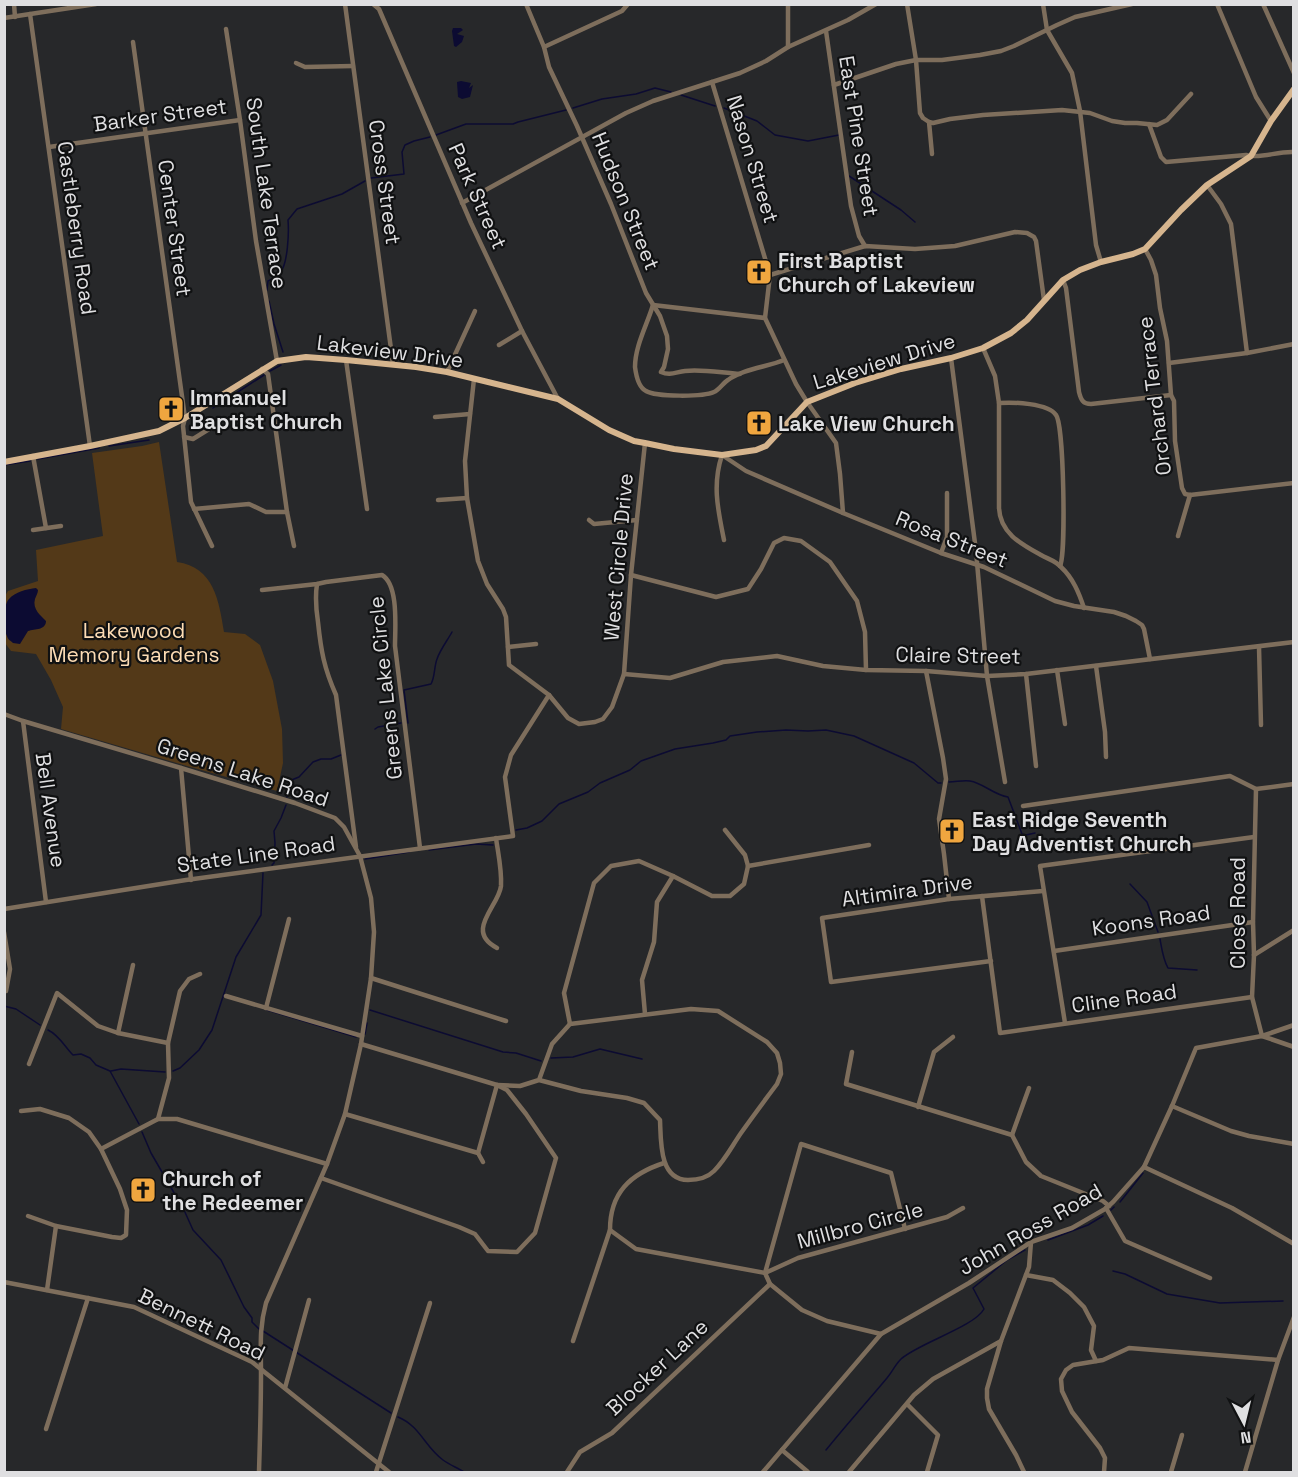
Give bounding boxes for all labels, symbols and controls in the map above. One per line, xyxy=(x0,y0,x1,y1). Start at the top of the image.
street label: East Pine Street xyxy=(833,54,885,218)
street label: Barker Street xyxy=(92,92,228,138)
street label: Nason Street xyxy=(721,92,785,226)
street label: South Lake Terrace xyxy=(240,95,294,291)
street label: Cross Street xyxy=(363,118,407,246)
street label: Hudson Street xyxy=(586,128,666,274)
street label: Castleberry Road xyxy=(51,139,103,317)
street label: Park Street xyxy=(443,139,513,253)
street label: Center Street xyxy=(152,158,198,298)
place label: First Baptist Church of Lakeview xyxy=(778,247,975,298)
church icon: First Baptist Church of Lakeview xyxy=(744,257,774,287)
street label: Orchard Terrace xyxy=(1131,315,1177,477)
street label: Lakeview Drive xyxy=(810,327,958,395)
street label: Lakeview Drive xyxy=(315,329,465,373)
place label: Immanuel Baptist Church xyxy=(190,384,342,435)
church icon: Immanuel Baptist Church xyxy=(156,394,186,424)
church icon: Lake View Church xyxy=(744,408,774,438)
place label: Lake View Church xyxy=(778,410,955,437)
street label: West Circle Drive xyxy=(597,472,639,642)
street label: Rosa Street xyxy=(892,504,1012,574)
street label: Greens Lake Circle xyxy=(362,595,408,781)
park label: Lakewood Memory Gardens xyxy=(48,617,220,668)
street label: Claire Street xyxy=(895,640,1021,670)
street label: Greens Lake Road xyxy=(154,731,332,813)
street label: Bell Avenue xyxy=(30,751,72,869)
place label: East Ridge Seventh Day Adventist Church xyxy=(972,806,1192,857)
church icon: East Ridge Seventh Day Adventist Church xyxy=(937,816,967,846)
street label: State Line Road xyxy=(175,830,337,878)
street label: Close Road xyxy=(1224,857,1251,969)
street label: Altimira Drive xyxy=(840,867,974,913)
street label: Koons Road xyxy=(1090,898,1212,942)
street label: Cline Road xyxy=(1070,977,1178,1019)
place label: Church of the Redeemer xyxy=(162,1165,303,1216)
church icon: Church of the Redeemer xyxy=(128,1175,158,1205)
street label: John Ross Road xyxy=(953,1177,1107,1281)
street label: Millbro Circle xyxy=(794,1195,926,1255)
street label: Bennett Road xyxy=(134,1282,270,1366)
street label: Blocker Lane xyxy=(600,1313,714,1421)
north arrow xyxy=(1214,1393,1274,1453)
text: N xyxy=(1239,1426,1252,1448)

